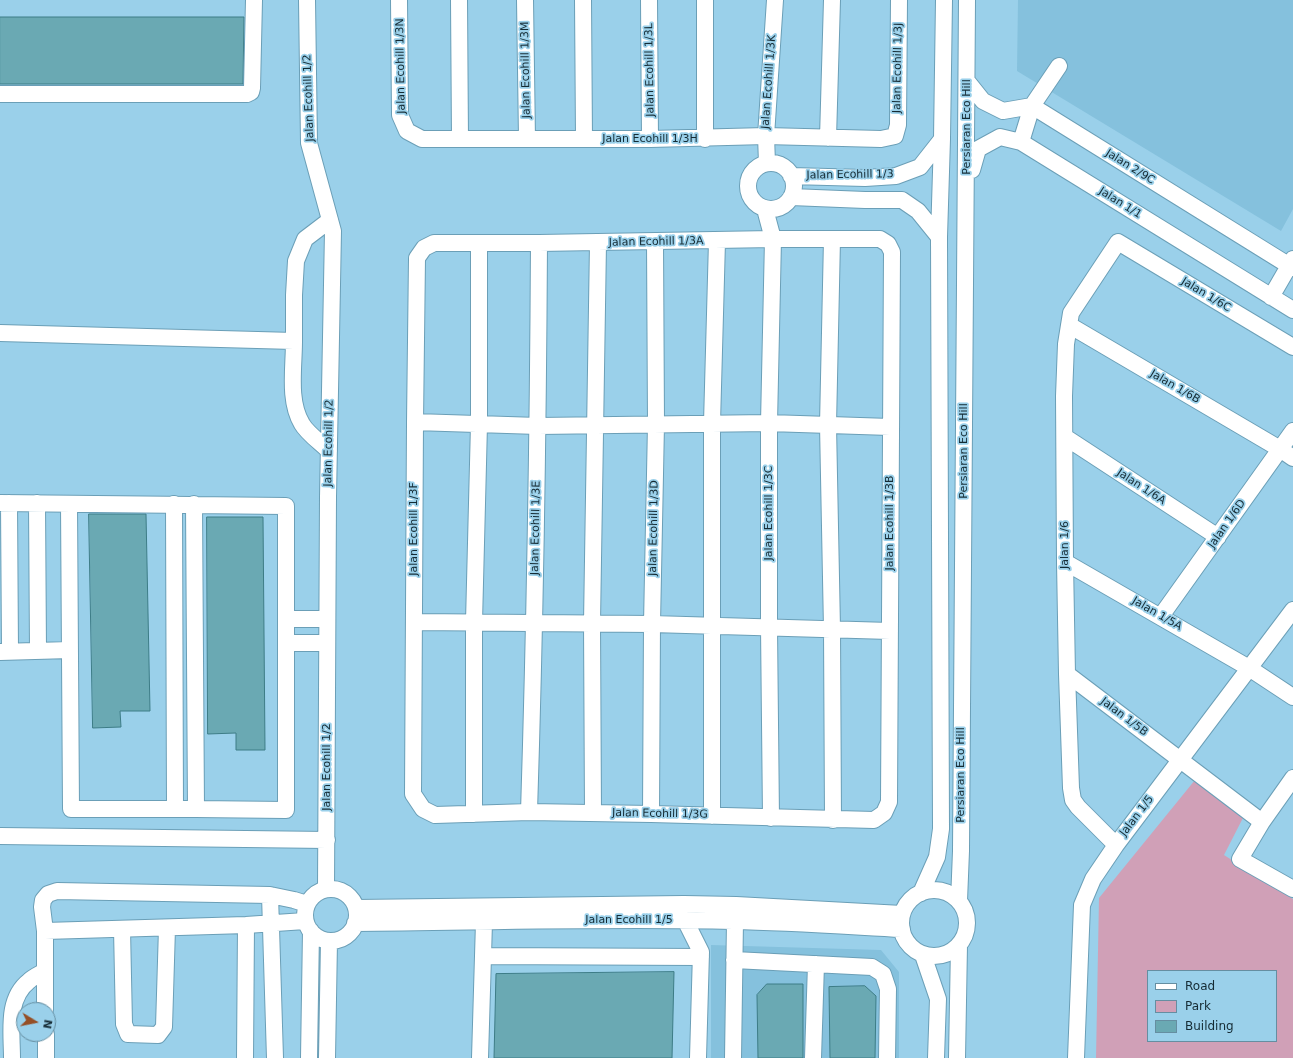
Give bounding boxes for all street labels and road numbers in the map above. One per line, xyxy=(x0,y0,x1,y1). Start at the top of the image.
street label: Jalan Ecohill 1/3N xyxy=(394,18,408,114)
street label: Jalan Ecohill 1/3M xyxy=(519,21,533,119)
street label: Jalan Ecohill 1/3L xyxy=(643,23,657,117)
street label: Jalan Ecohill 1/3J xyxy=(891,23,905,113)
street label: Jalan Ecohill 1/3K xyxy=(759,34,779,130)
street label: Jalan Ecohill 1/2 xyxy=(301,54,317,142)
street label: Persiaran Eco Hill xyxy=(960,79,974,175)
street label: Jalan Ecohill 1/3H xyxy=(602,132,698,146)
street label: Jalan 2/9C xyxy=(1103,147,1157,187)
street label: Jalan Ecohill 1/3 xyxy=(806,168,894,182)
street label: Jalan 1/1 xyxy=(1096,185,1144,221)
street label: Jalan Ecohill 1/3A xyxy=(608,235,704,249)
street label: Jalan 1/6C xyxy=(1179,275,1233,315)
street label: Jalan 1/6B xyxy=(1148,367,1202,407)
street label: Jalan Ecohill 1/2 xyxy=(322,399,336,487)
street label: Persiaran Eco Hill xyxy=(957,403,971,499)
street label: Jalan Ecohill 1/3C xyxy=(762,466,776,560)
street label: Jalan 1/6A xyxy=(1114,466,1168,508)
street label: Jalan Ecohill 1/3B xyxy=(883,476,897,570)
street label: Jalan Ecohill 1/3D xyxy=(647,480,661,576)
street label: Jalan Ecohill 1/3E xyxy=(529,481,543,575)
street label: Jalan Ecohill 1/3F xyxy=(407,482,421,576)
street label: Jalan 1/6D xyxy=(1205,497,1249,551)
street label: Jalan 1/6 xyxy=(1058,521,1072,569)
street label: Jalan 1/5A xyxy=(1130,594,1184,634)
street label: Jalan 1/5B xyxy=(1098,695,1150,739)
street label: Jalan Ecohill 1/2 xyxy=(320,723,334,811)
street label: Persiaran Eco Hill xyxy=(954,727,968,823)
street label: Jalan 1/5 xyxy=(1117,793,1157,839)
street label: Jalan Ecohill 1/3G xyxy=(612,807,708,821)
street label: Jalan Ecohill 1/5 xyxy=(585,913,673,927)

